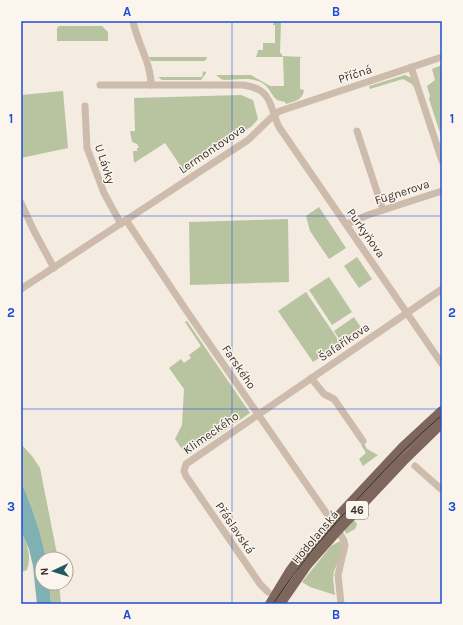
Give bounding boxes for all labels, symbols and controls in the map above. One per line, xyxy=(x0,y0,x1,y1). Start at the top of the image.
text: A xyxy=(123,4,131,19)
text: B xyxy=(332,4,340,19)
street label: Příčná xyxy=(336,62,374,86)
text: 1 xyxy=(9,111,13,126)
text: 1 xyxy=(450,111,454,126)
street label: Lermontovova xyxy=(176,122,248,176)
street label: U Lávky xyxy=(92,142,118,186)
street label: Fügnerova xyxy=(373,177,431,207)
street label: Purkyňova xyxy=(344,206,388,260)
text: 2 xyxy=(7,305,15,320)
text: 2 xyxy=(448,305,456,320)
street label: Šafaříkova xyxy=(315,319,372,364)
street label: Farského xyxy=(219,342,259,392)
street label: Klimeckého xyxy=(181,409,241,457)
text: 3 xyxy=(7,499,15,514)
street label: Přáslavská xyxy=(213,499,257,557)
text: 3 xyxy=(448,499,456,514)
road number: 46 xyxy=(346,501,368,519)
street label: Hodolanská xyxy=(289,508,341,566)
north arrow xyxy=(34,551,74,591)
text: N xyxy=(38,567,51,576)
text: A xyxy=(123,607,131,622)
text: B xyxy=(332,607,340,622)

